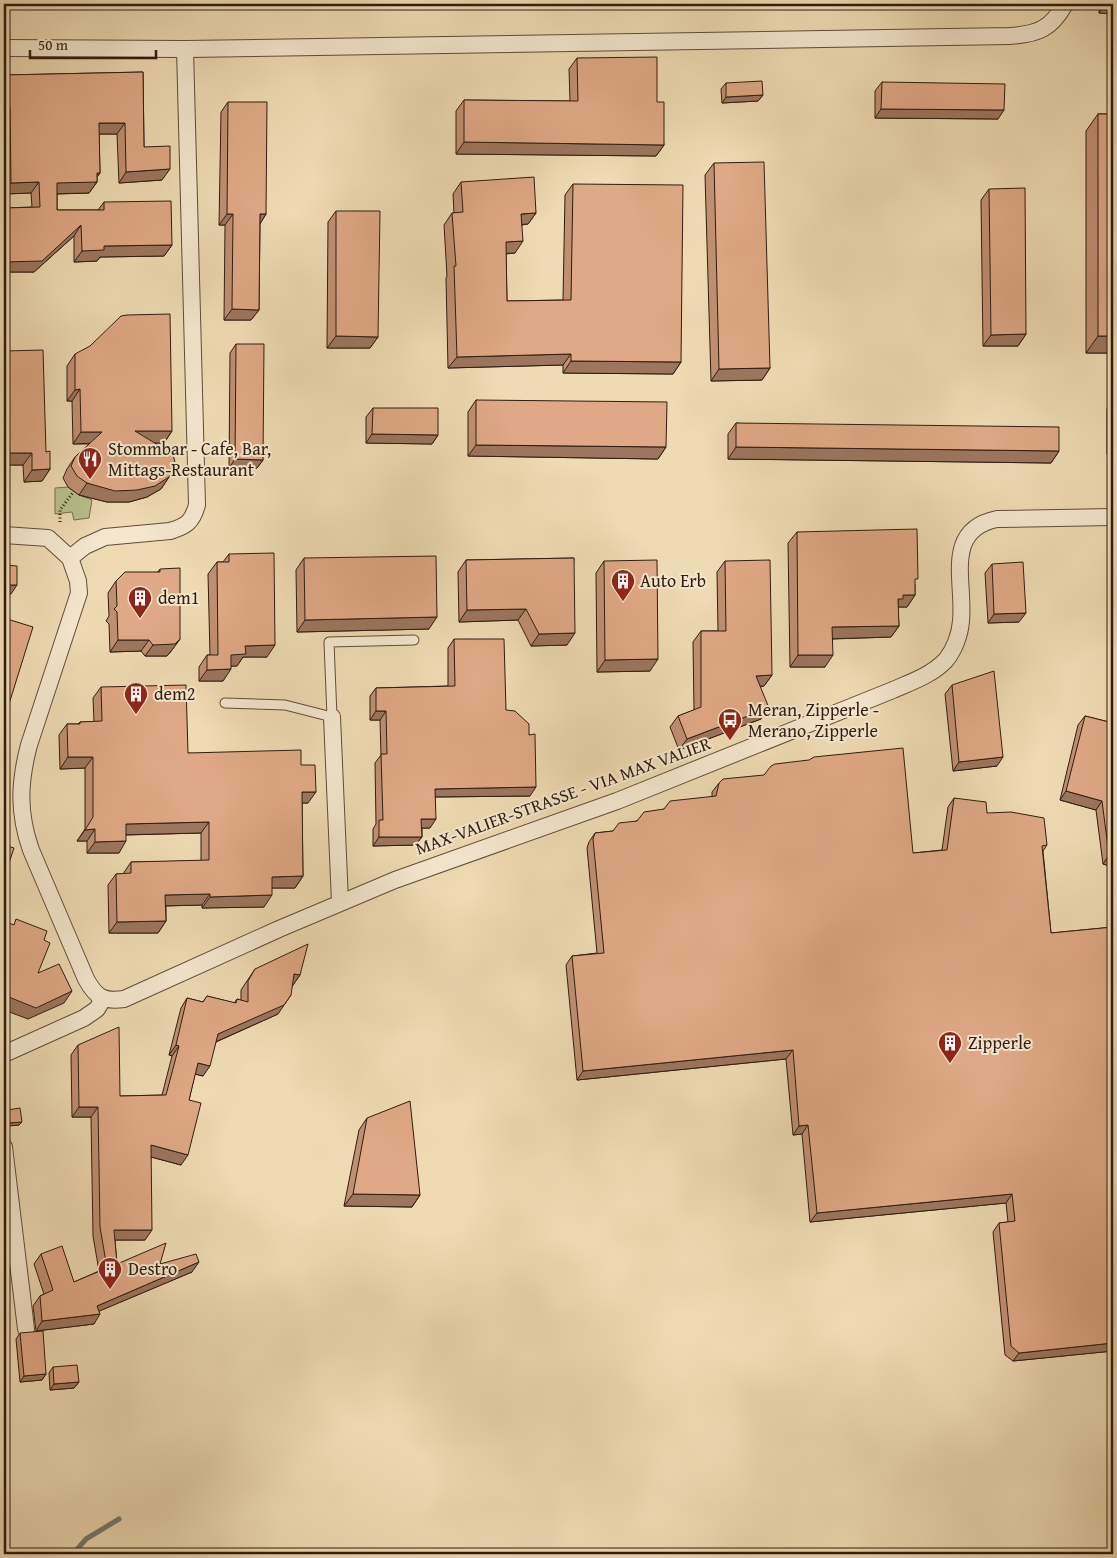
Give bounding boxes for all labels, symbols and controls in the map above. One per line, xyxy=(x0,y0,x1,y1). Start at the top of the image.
scale bar xyxy=(30,28,156,60)
text: 50 m xyxy=(38,34,69,55)
place label: Stommbar - Cafe, Bar, Mittags-Restaurant xyxy=(108,435,271,483)
restaurant icon: Stommbar - Cafe, Bar, Mittags-Restaurant xyxy=(77,446,103,480)
place label: Auto Erb xyxy=(640,567,706,594)
building icon: Auto Erb xyxy=(610,568,636,602)
place label: dem1 xyxy=(158,584,199,611)
building icon: dem1 xyxy=(127,585,153,619)
place label: dem2 xyxy=(154,680,195,707)
building icon: dem2 xyxy=(123,681,149,715)
place label: Meran, Zipperle - Merano, Zipperle xyxy=(748,696,879,744)
bus stop icon: Meran, Zipperle - Merano, Zipperle xyxy=(717,707,743,741)
street label: MAX-VALIER-STRASSE - VIA MAX VALIER xyxy=(411,729,715,862)
place label: Zipperle xyxy=(968,1029,1031,1056)
building icon: Zipperle xyxy=(937,1030,963,1064)
place label: Destro xyxy=(128,1255,177,1282)
building icon: Destro xyxy=(97,1256,123,1290)

